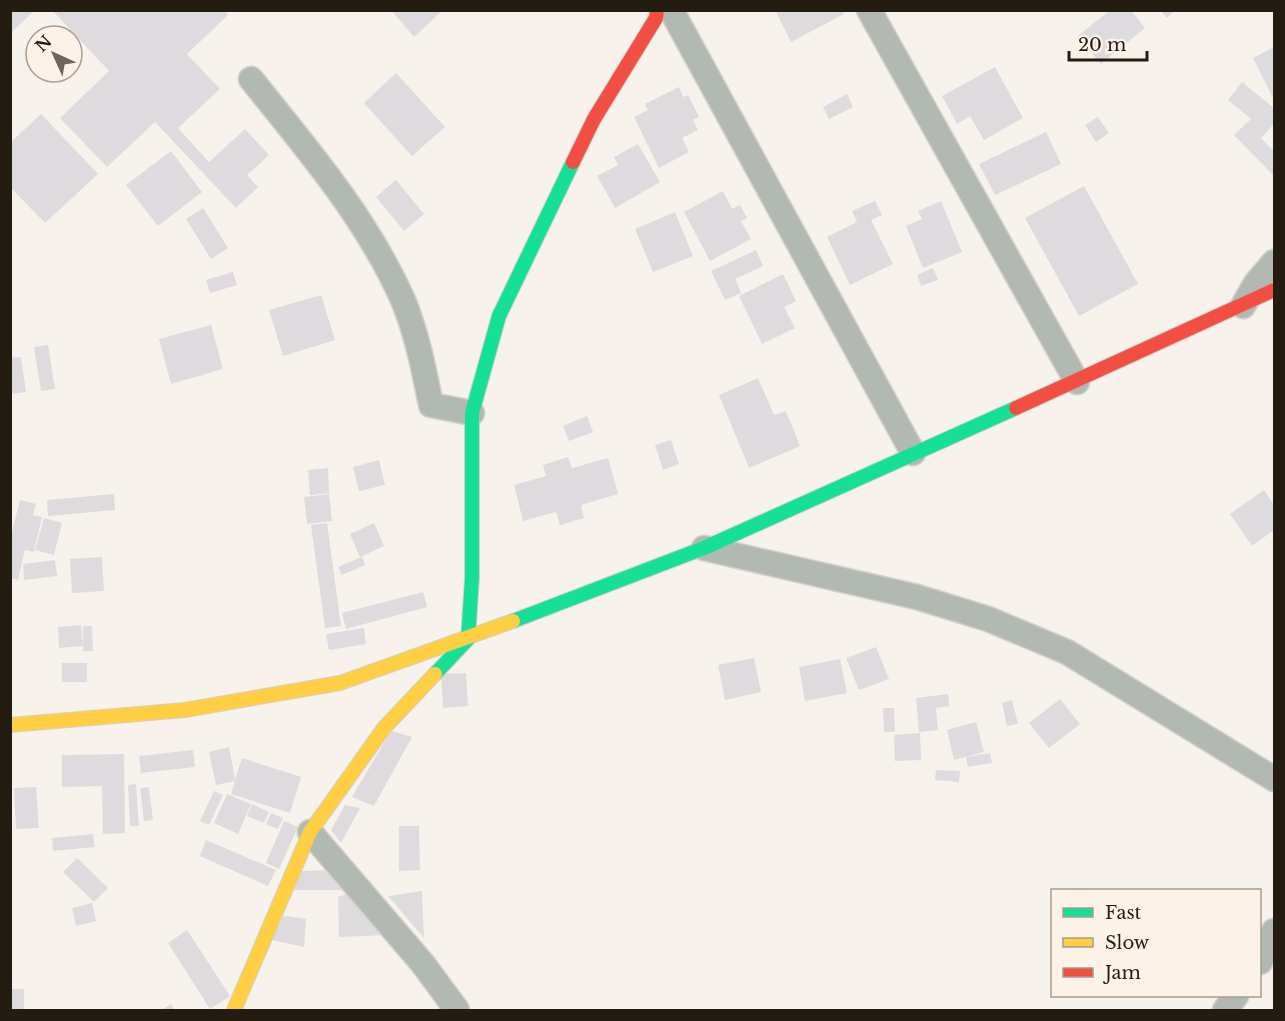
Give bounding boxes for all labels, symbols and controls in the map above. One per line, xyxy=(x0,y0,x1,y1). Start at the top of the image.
north arrow xyxy=(24,24,84,84)
scale bar xyxy=(1069,24,1147,62)
text: N xyxy=(31,31,56,56)
text: 20 m xyxy=(1078,34,1126,56)
legend xyxy=(1051,889,1261,997)
text: Fast xyxy=(1105,902,1142,924)
text: Slow xyxy=(1105,932,1150,954)
text: Jam xyxy=(1103,962,1141,984)

